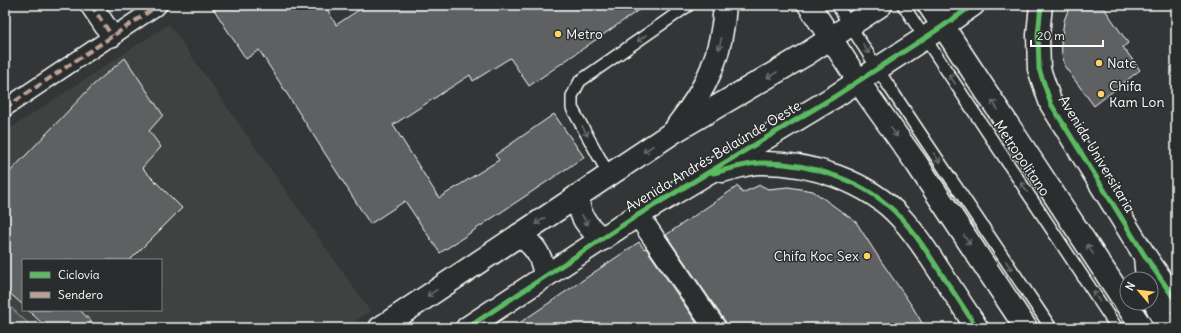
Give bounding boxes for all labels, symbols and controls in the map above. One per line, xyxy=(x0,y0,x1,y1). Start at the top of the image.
scale bar xyxy=(1031,22,1103,48)
place label: Metro xyxy=(566,25,603,43)
text: 20 m xyxy=(1037,28,1065,43)
marker: Metro xyxy=(553,29,563,39)
one-way arrow xyxy=(636,34,647,42)
one-way arrow xyxy=(716,37,723,50)
one-way arrow xyxy=(862,43,870,55)
place label: Natc xyxy=(1107,54,1136,72)
marker: Natc xyxy=(1094,58,1104,68)
one-way arrow xyxy=(766,71,778,79)
one-way arrow xyxy=(948,74,956,85)
place label: Chifa Kam Lon xyxy=(1109,77,1165,111)
marker: Chifa Kam Lon xyxy=(1096,89,1106,99)
street label: Avenida Universitaria xyxy=(1055,92,1139,216)
street label: Avenida Andrés Belaúnde Oeste xyxy=(622,96,804,216)
one-way arrow xyxy=(991,100,999,111)
street label: Metropolitano xyxy=(990,117,1054,200)
one-way arrow xyxy=(581,125,589,137)
one-way arrow xyxy=(890,127,898,138)
one-way arrow xyxy=(643,145,654,153)
one-way arrow xyxy=(933,152,941,163)
one-way arrow xyxy=(1020,182,1028,193)
one-way arrow xyxy=(581,215,589,226)
one-way arrow xyxy=(535,217,546,225)
one-way arrow xyxy=(963,234,971,245)
one-way arrow xyxy=(1086,244,1094,255)
place label: Chifa Koc Sex xyxy=(774,247,859,265)
marker: Chifa Koc Sex xyxy=(862,251,872,261)
legend xyxy=(22,259,162,311)
one-way arrow xyxy=(1005,260,1013,271)
text: Ciclovía xyxy=(58,267,100,282)
north arrow xyxy=(1119,271,1159,311)
text: N xyxy=(1122,280,1138,293)
text: Sendero xyxy=(58,287,103,302)
one-way arrow xyxy=(426,290,438,298)
one-way arrow xyxy=(1091,290,1100,301)

